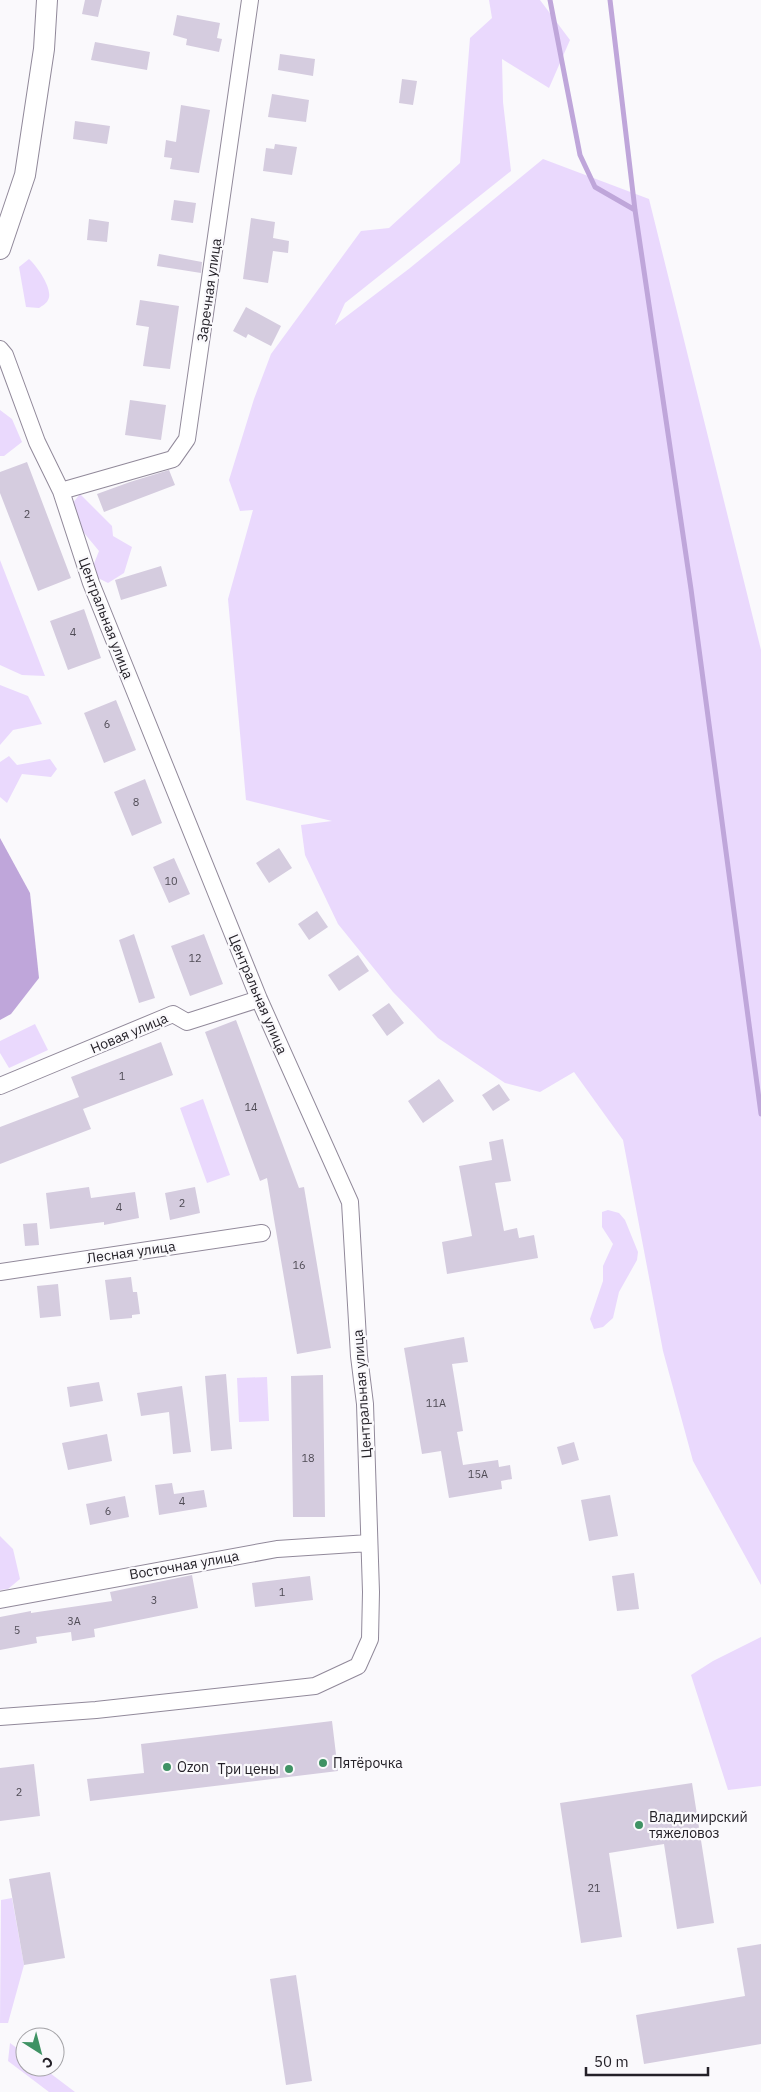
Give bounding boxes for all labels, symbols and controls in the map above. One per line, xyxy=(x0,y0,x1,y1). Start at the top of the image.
street label: Заречная улица xyxy=(193,237,225,343)
house number: 2 xyxy=(24,507,30,521)
street label: Центральная улица xyxy=(75,555,138,682)
house number: 4 xyxy=(70,625,77,639)
house number: 6 xyxy=(104,717,110,731)
house number: 8 xyxy=(133,795,139,809)
house number: 10 xyxy=(164,874,178,888)
street label: Центральная улица xyxy=(225,931,292,1057)
house number: 12 xyxy=(188,951,202,965)
street label: Новая улица xyxy=(87,1008,171,1057)
house number: 1 xyxy=(119,1069,126,1083)
house number: 14 xyxy=(244,1100,258,1114)
house number: 2 xyxy=(179,1196,185,1210)
house number: 4 xyxy=(116,1200,123,1214)
street label: Лесная улица xyxy=(85,1237,177,1267)
house number: 16 xyxy=(292,1258,306,1272)
street label: Центральная улица xyxy=(348,1329,375,1459)
house number: 11А xyxy=(426,1396,446,1410)
house number: 18 xyxy=(301,1451,315,1465)
house number: 15А xyxy=(468,1467,488,1481)
house number: 4 xyxy=(179,1494,186,1508)
house number: 6 xyxy=(105,1504,111,1518)
street label: Восточная улица xyxy=(128,1546,241,1584)
house number: 1 xyxy=(279,1585,286,1599)
house number: 3 xyxy=(151,1593,157,1607)
house number: 3А xyxy=(67,1614,81,1628)
house number: 5 xyxy=(14,1623,20,1637)
place label: Пятёрочка xyxy=(333,1754,403,1772)
marker: Пятёрочка xyxy=(317,1757,329,1769)
place label: Ozon xyxy=(177,1758,209,1776)
place label: Три цены xyxy=(218,1760,279,1778)
marker: Ozon xyxy=(161,1761,173,1773)
marker: Три цены xyxy=(283,1763,295,1775)
house number: 2 xyxy=(16,1785,22,1799)
place label: Владимирский тяжеловоз xyxy=(649,1808,748,1842)
marker: Владимирский тяжеловоз xyxy=(633,1819,645,1831)
house number: 21 xyxy=(587,1881,601,1895)
north arrow xyxy=(15,2027,65,2077)
scale bar xyxy=(586,2044,708,2076)
text: 50 m xyxy=(594,2052,629,2071)
text: С xyxy=(39,2053,57,2072)

